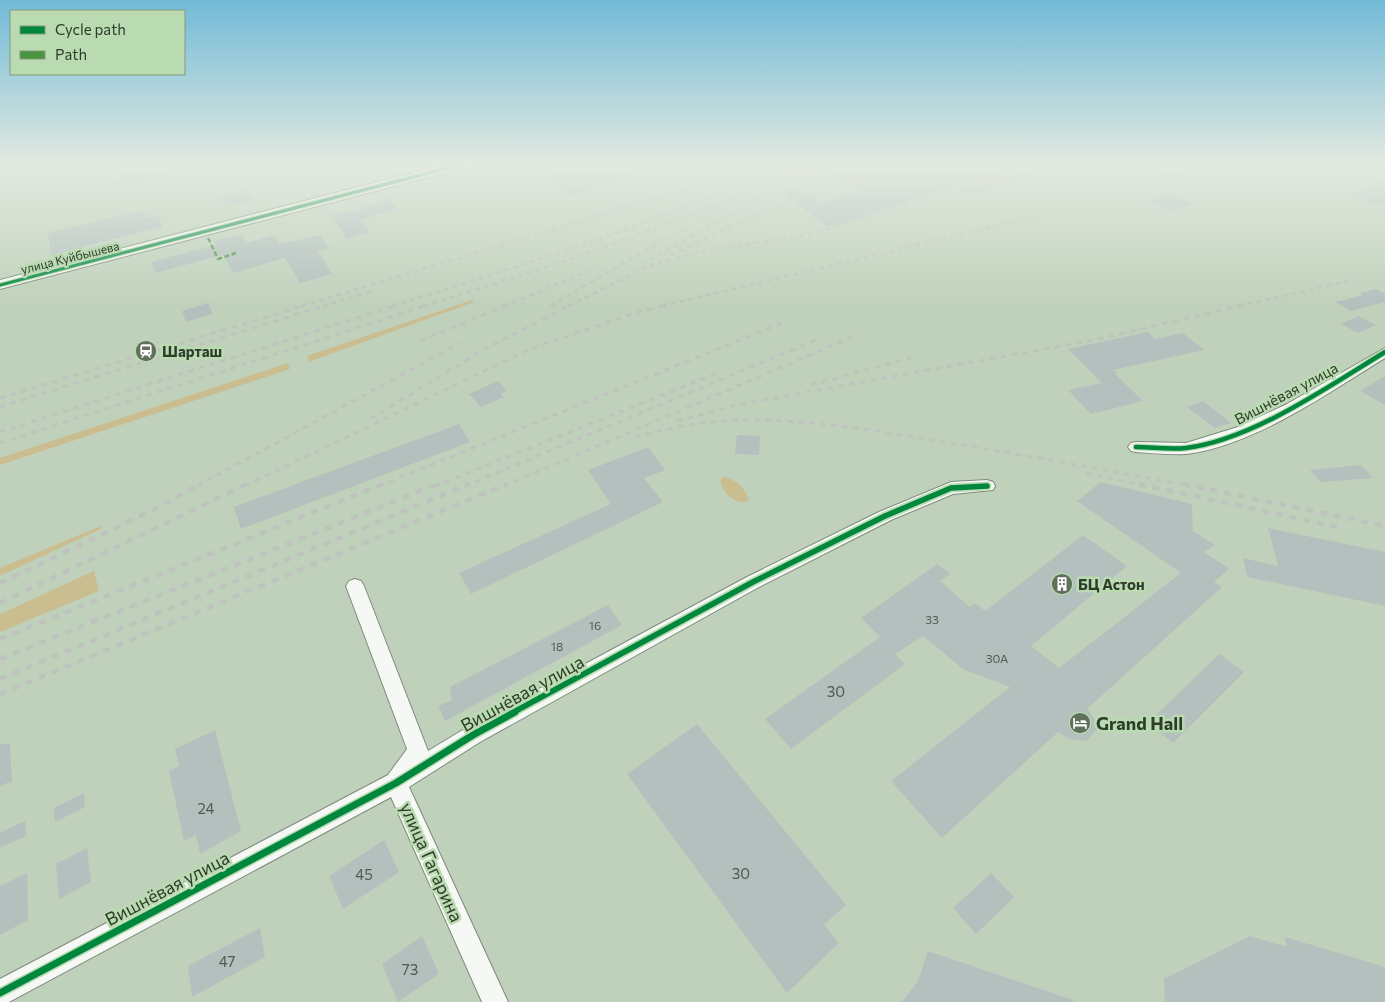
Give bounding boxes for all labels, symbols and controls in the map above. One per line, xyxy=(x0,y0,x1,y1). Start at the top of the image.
legend xyxy=(10,10,185,75)
text: Cycle path xyxy=(55,20,126,38)
text: Path xyxy=(55,45,87,63)
street label: улица Куйбышева xyxy=(19,238,121,276)
station icon: Шарташ xyxy=(134,339,158,363)
place label: Шарташ xyxy=(162,342,222,360)
street label: Вишнёвая улица xyxy=(1231,358,1341,428)
building icon: БЦ Астон xyxy=(1050,572,1074,596)
place label: БЦ Астон xyxy=(1078,575,1145,593)
house number: 33 xyxy=(925,612,939,626)
house number: 16 xyxy=(589,618,601,632)
house number: 18 xyxy=(551,639,563,653)
street label: Вишнёвая улица xyxy=(456,650,588,736)
house number: 30А xyxy=(986,651,1008,665)
house number: 30 xyxy=(827,682,845,700)
hotel icon: Grand Hall xyxy=(1068,711,1092,735)
place label: Grand Hall xyxy=(1096,712,1183,734)
house number: 24 xyxy=(197,799,215,817)
street label: улица Гагарина xyxy=(396,799,468,925)
street label: Вишнёвая улица xyxy=(101,846,233,930)
house number: 30 xyxy=(732,864,750,882)
house number: 45 xyxy=(355,865,373,883)
house number: 47 xyxy=(219,952,235,970)
house number: 73 xyxy=(402,960,418,978)

